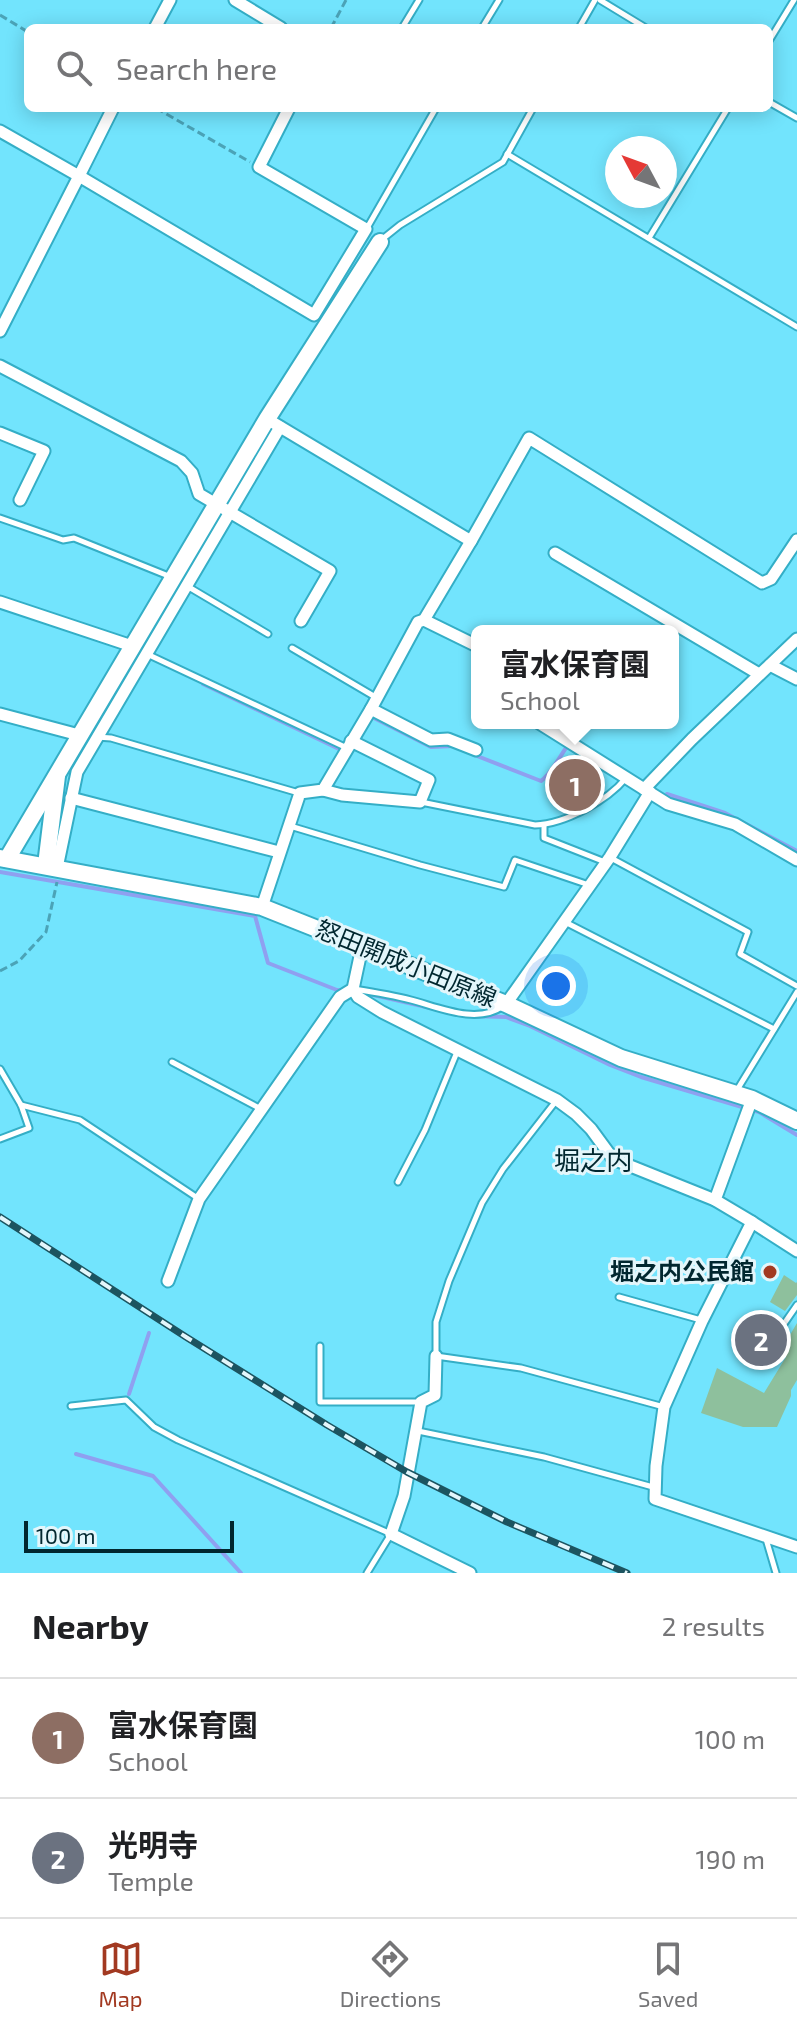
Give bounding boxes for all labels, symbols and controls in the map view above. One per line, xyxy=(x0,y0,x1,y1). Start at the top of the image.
search box xyxy=(24,24,773,112)
icon: search xyxy=(52,46,96,90)
text: Search here xyxy=(116,50,277,86)
north arrow xyxy=(605,136,677,208)
popup xyxy=(471,625,679,729)
text: 富水保育園 xyxy=(500,645,650,681)
text: School xyxy=(500,684,580,715)
pin: 1 xyxy=(549,755,601,815)
street label: 怒田開成小田原線 xyxy=(312,913,501,1012)
your location xyxy=(536,966,576,1006)
district label: 堀之内 xyxy=(554,1144,632,1175)
place label: 堀之内公民館 xyxy=(610,1256,754,1285)
marker: 堀之内公民館 xyxy=(761,1263,779,1281)
pin: 2 xyxy=(735,1310,787,1370)
scale bar xyxy=(24,1517,234,1553)
text: 100 m xyxy=(36,1522,95,1548)
text: Nearby xyxy=(32,1605,149,1646)
text: 2 results xyxy=(662,1610,765,1641)
text: 富水保育園 xyxy=(108,1706,258,1742)
text: 1 xyxy=(52,1723,64,1754)
text: 100 m xyxy=(695,1723,765,1754)
text: School xyxy=(108,1745,188,1776)
text: 光明寺 xyxy=(108,1826,198,1862)
text: 2 xyxy=(50,1843,66,1874)
text: 190 m xyxy=(696,1843,765,1874)
text: Temple xyxy=(108,1865,194,1896)
tab: Map xyxy=(99,1937,143,2011)
tab: Directions xyxy=(340,1937,441,2011)
tab: Saved xyxy=(638,1937,698,2011)

